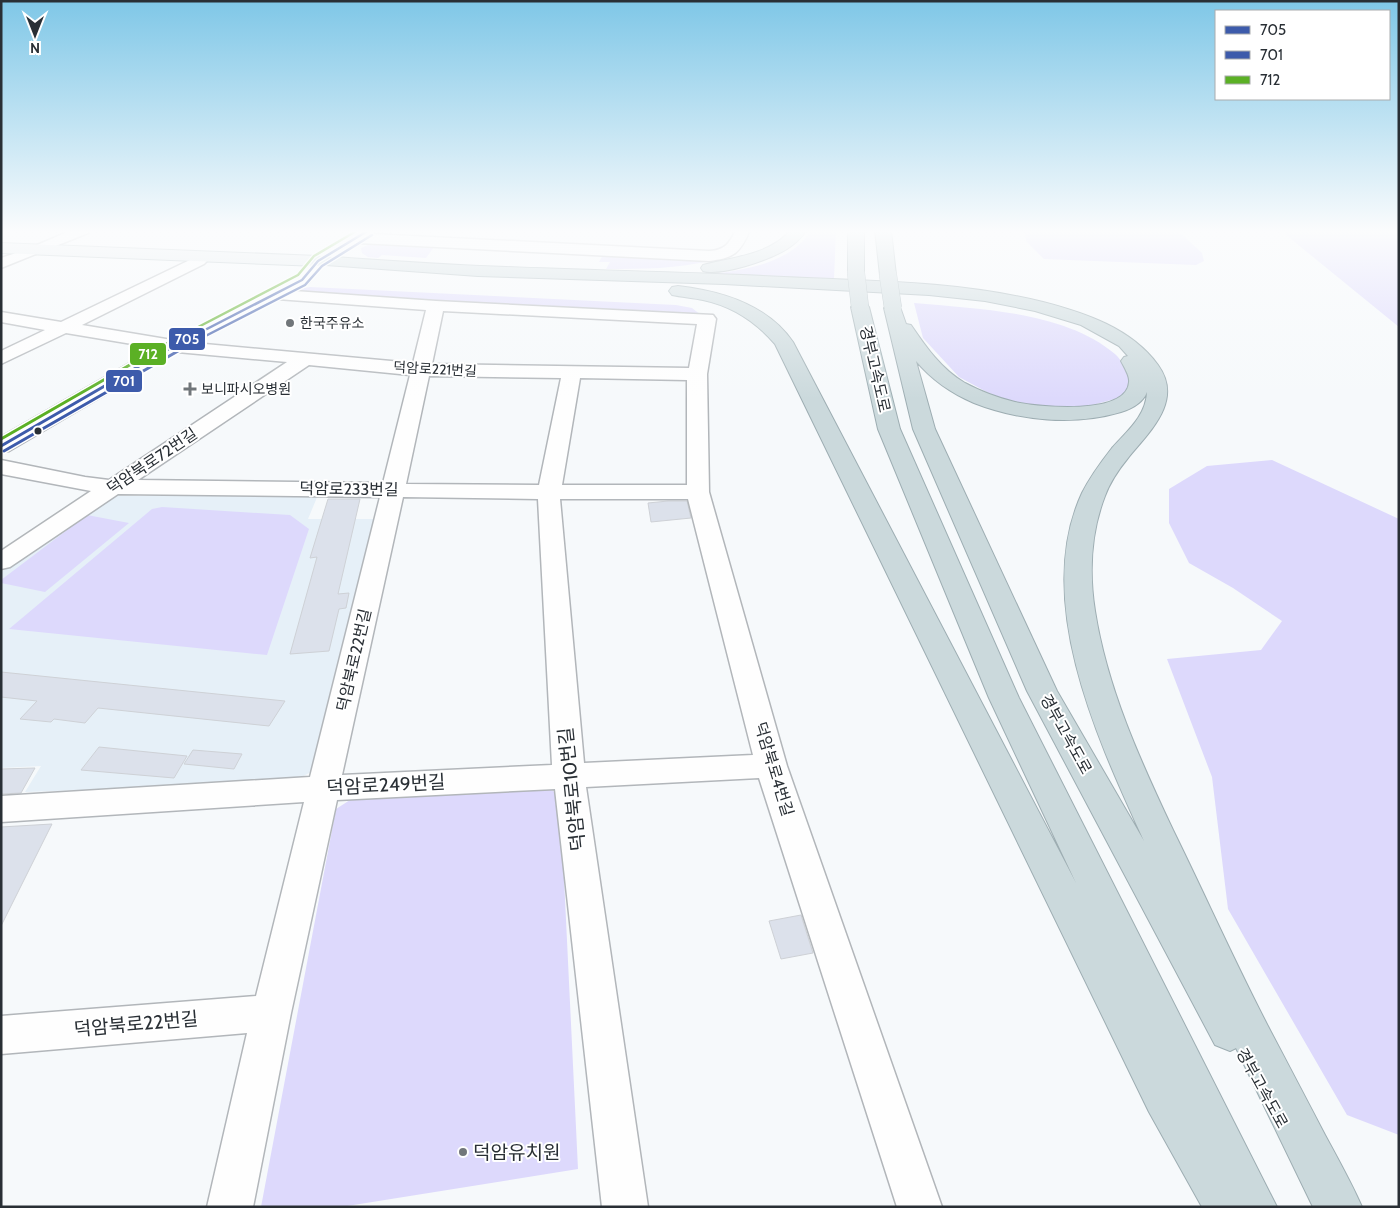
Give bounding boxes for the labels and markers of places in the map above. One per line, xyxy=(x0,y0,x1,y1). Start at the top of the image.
place label: 한국주유소 xyxy=(300,314,365,332)
marker: 한국주유소 xyxy=(284,317,296,329)
place label: 보니파시오병원 xyxy=(201,380,291,398)
marker: 보니파시오병원 xyxy=(183,382,197,396)
unlabelled marker xyxy=(33,426,43,436)
place label: 덕암유치원 xyxy=(473,1141,560,1164)
marker: 덕암유치원 xyxy=(457,1146,469,1158)

